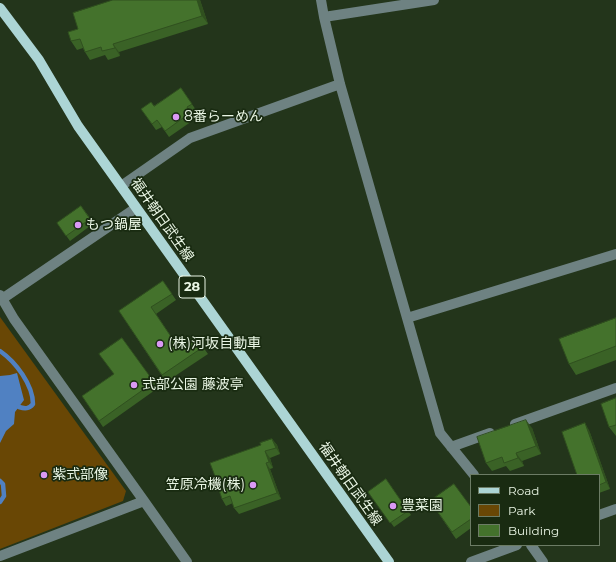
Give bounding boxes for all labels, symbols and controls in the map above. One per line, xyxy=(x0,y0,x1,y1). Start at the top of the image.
place label: 8番らーめん xyxy=(184,109,263,125)
marker: 8番らーめん xyxy=(171,112,181,122)
street label: 福井朝日武生線 xyxy=(127,175,197,265)
place label: もつ鍋屋 xyxy=(86,217,142,233)
marker: もつ鍋屋 xyxy=(73,220,83,230)
road number: 28 xyxy=(179,276,205,298)
place label: (株)河坂自動車 xyxy=(168,336,261,352)
marker: (株)河坂自動車 xyxy=(155,339,165,349)
place label: 式部公園 藤波亭 xyxy=(142,377,244,393)
marker: 式部公園 藤波亭 xyxy=(129,380,139,390)
street label: 福井朝日武生線 xyxy=(315,439,385,529)
place label: 紫式部像 xyxy=(52,467,108,483)
marker: 紫式部像 xyxy=(39,470,49,480)
legend xyxy=(470,474,600,546)
place label: 笠原冷機(株) xyxy=(166,477,245,493)
marker: 笠原冷機(株) xyxy=(248,480,258,490)
text: Road xyxy=(508,483,539,498)
place label: 豊菜園 xyxy=(401,498,443,514)
marker: 豊菜園 xyxy=(388,501,398,511)
text: Park xyxy=(508,503,535,518)
text: Building xyxy=(508,523,559,538)

